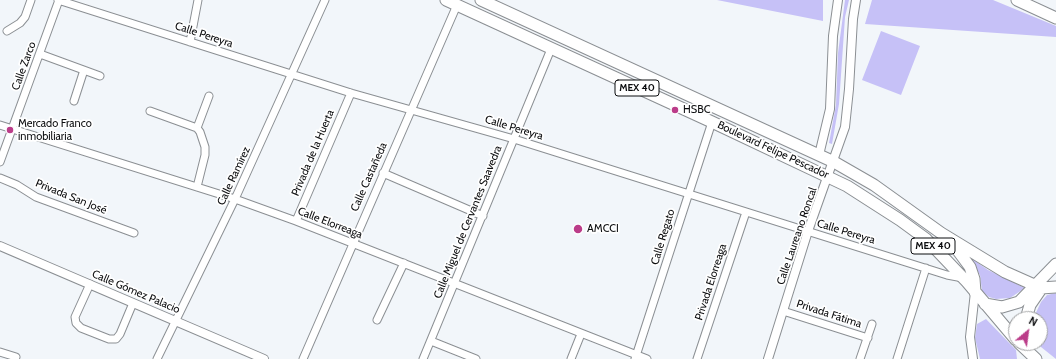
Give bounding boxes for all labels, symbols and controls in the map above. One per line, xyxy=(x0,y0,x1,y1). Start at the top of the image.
street label: Calle Pereyra xyxy=(173,19,235,51)
street label: Calle Zarco xyxy=(9,40,39,92)
road number: MEX 40 xyxy=(615,80,659,96)
place label: HSBC xyxy=(683,103,711,117)
marker: HSBC xyxy=(670,105,680,115)
street label: Privada de la Huerta xyxy=(289,108,337,198)
street label: Calle Pereyra xyxy=(483,113,545,143)
place label: Mercado Franco inmobiliaria xyxy=(18,117,92,143)
street label: Boulevard Felipe Pescador xyxy=(715,118,831,182)
marker: Mercado Franco inmobiliaria xyxy=(5,125,15,135)
street label: Calle Castañeda xyxy=(348,140,390,214)
street label: Calle Miguel de Cervantes Saavedra xyxy=(431,144,505,300)
street label: Calle Ramírez xyxy=(215,145,253,207)
street label: Privada San José xyxy=(33,177,109,217)
street label: Calle Laureano Roncal xyxy=(774,186,820,286)
street label: Calle Elorreaga xyxy=(296,205,364,241)
street label: Calle Regato xyxy=(648,207,678,267)
street label: Calle Pereyra xyxy=(815,217,877,247)
place label: AMCCI xyxy=(587,222,619,236)
marker: AMCCI xyxy=(572,223,584,235)
road number: MEX 40 xyxy=(911,238,955,254)
street label: Privada Elorreaga xyxy=(692,242,730,322)
street label: Calle Gómez Palacio xyxy=(90,268,182,316)
street label: Privada Fátima xyxy=(795,297,863,331)
north arrow xyxy=(1008,311,1048,351)
text: N xyxy=(1027,313,1040,329)

